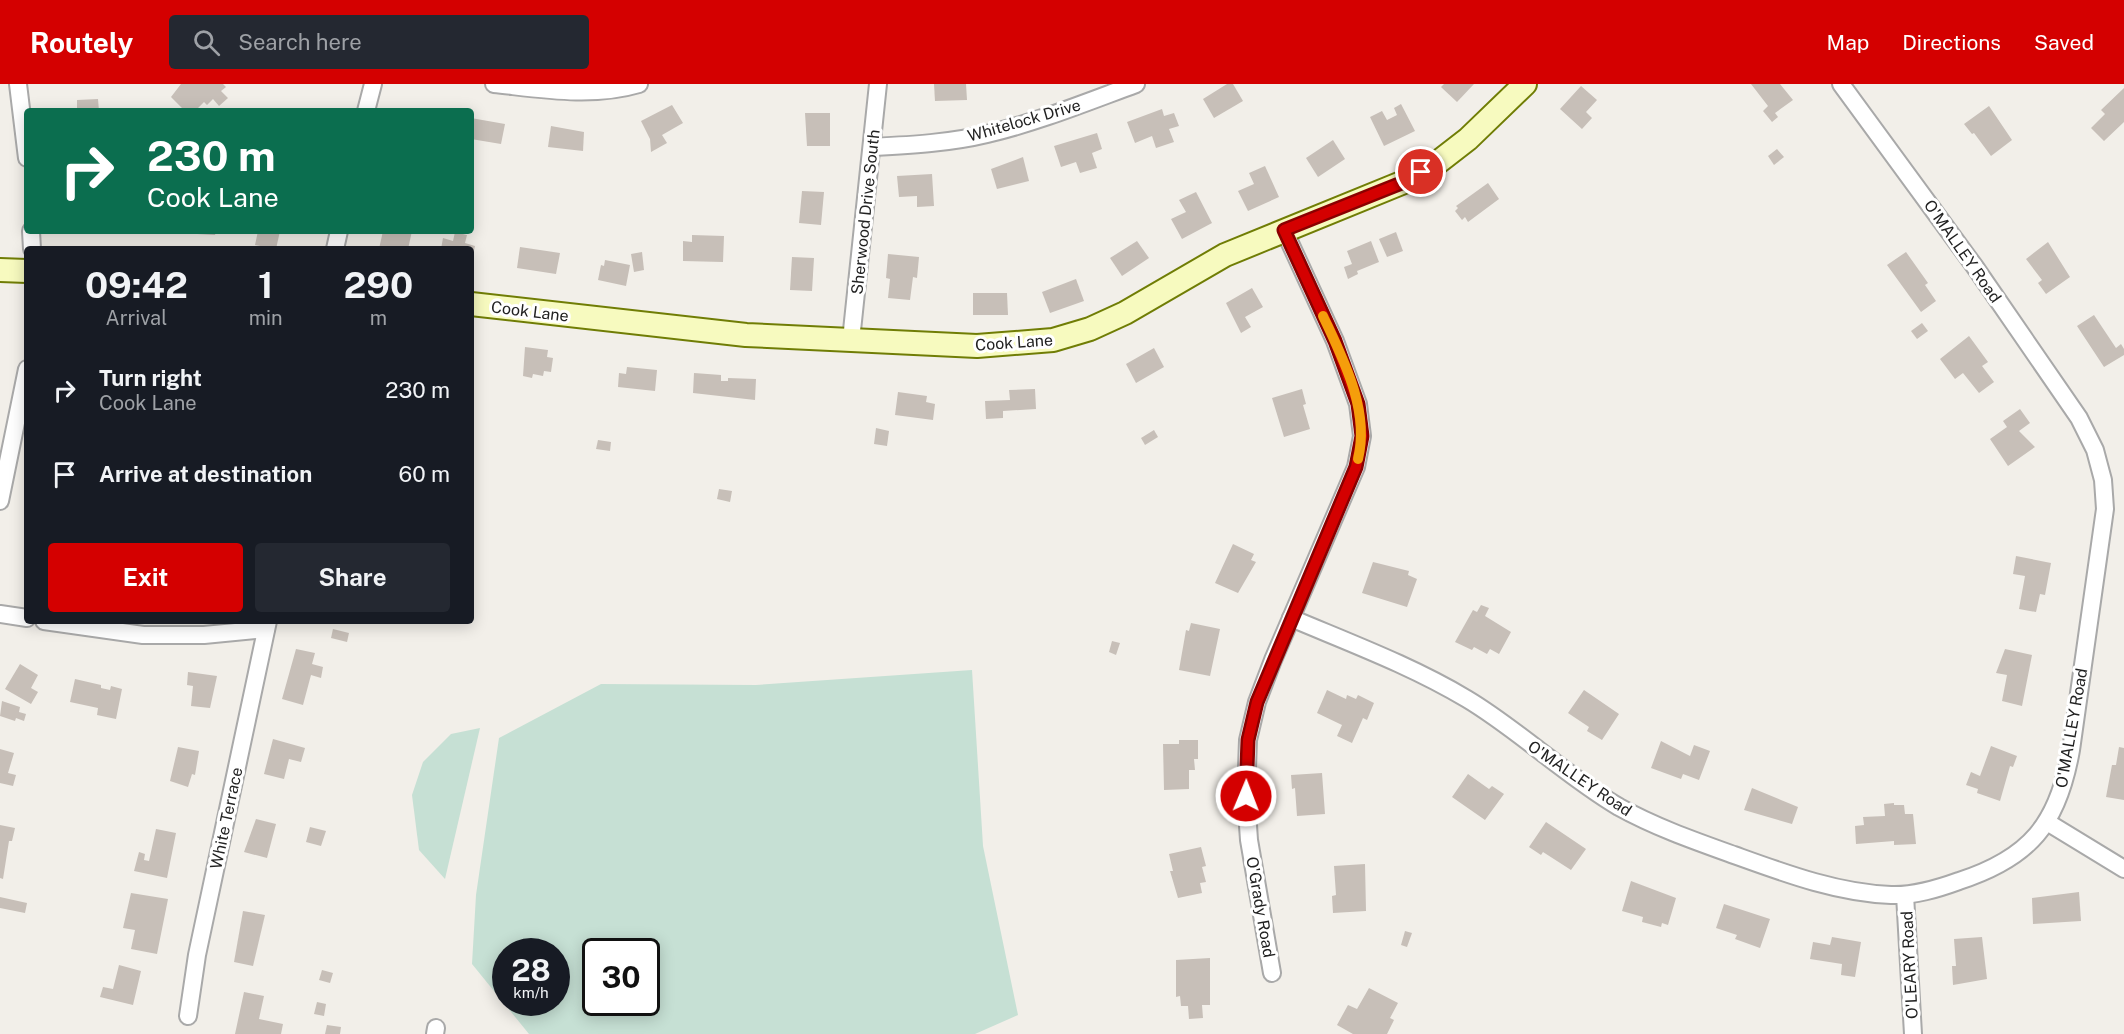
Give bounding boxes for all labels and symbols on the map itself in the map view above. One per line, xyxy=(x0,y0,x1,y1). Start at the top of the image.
street label: Whitelock Drive xyxy=(965,95,1083,146)
street label: Sherwood Drive South xyxy=(847,129,884,296)
pin xyxy=(1395,146,1446,197)
street label: O'MALLEY Road xyxy=(1920,196,2005,306)
street label: Cook Lane xyxy=(490,297,570,326)
street label: Cook Lane xyxy=(974,330,1054,355)
street label: O'MALLEY Road xyxy=(2052,667,2091,789)
street label: O'MALLEY Road xyxy=(1524,737,1635,820)
position arrow xyxy=(1214,764,1278,828)
street label: White Terrace xyxy=(206,765,247,871)
street label: O'Grady Road xyxy=(1242,855,1279,959)
street label: O'LEARY Road xyxy=(1897,911,1922,1019)
speed limit sign: 30 xyxy=(582,938,660,1016)

